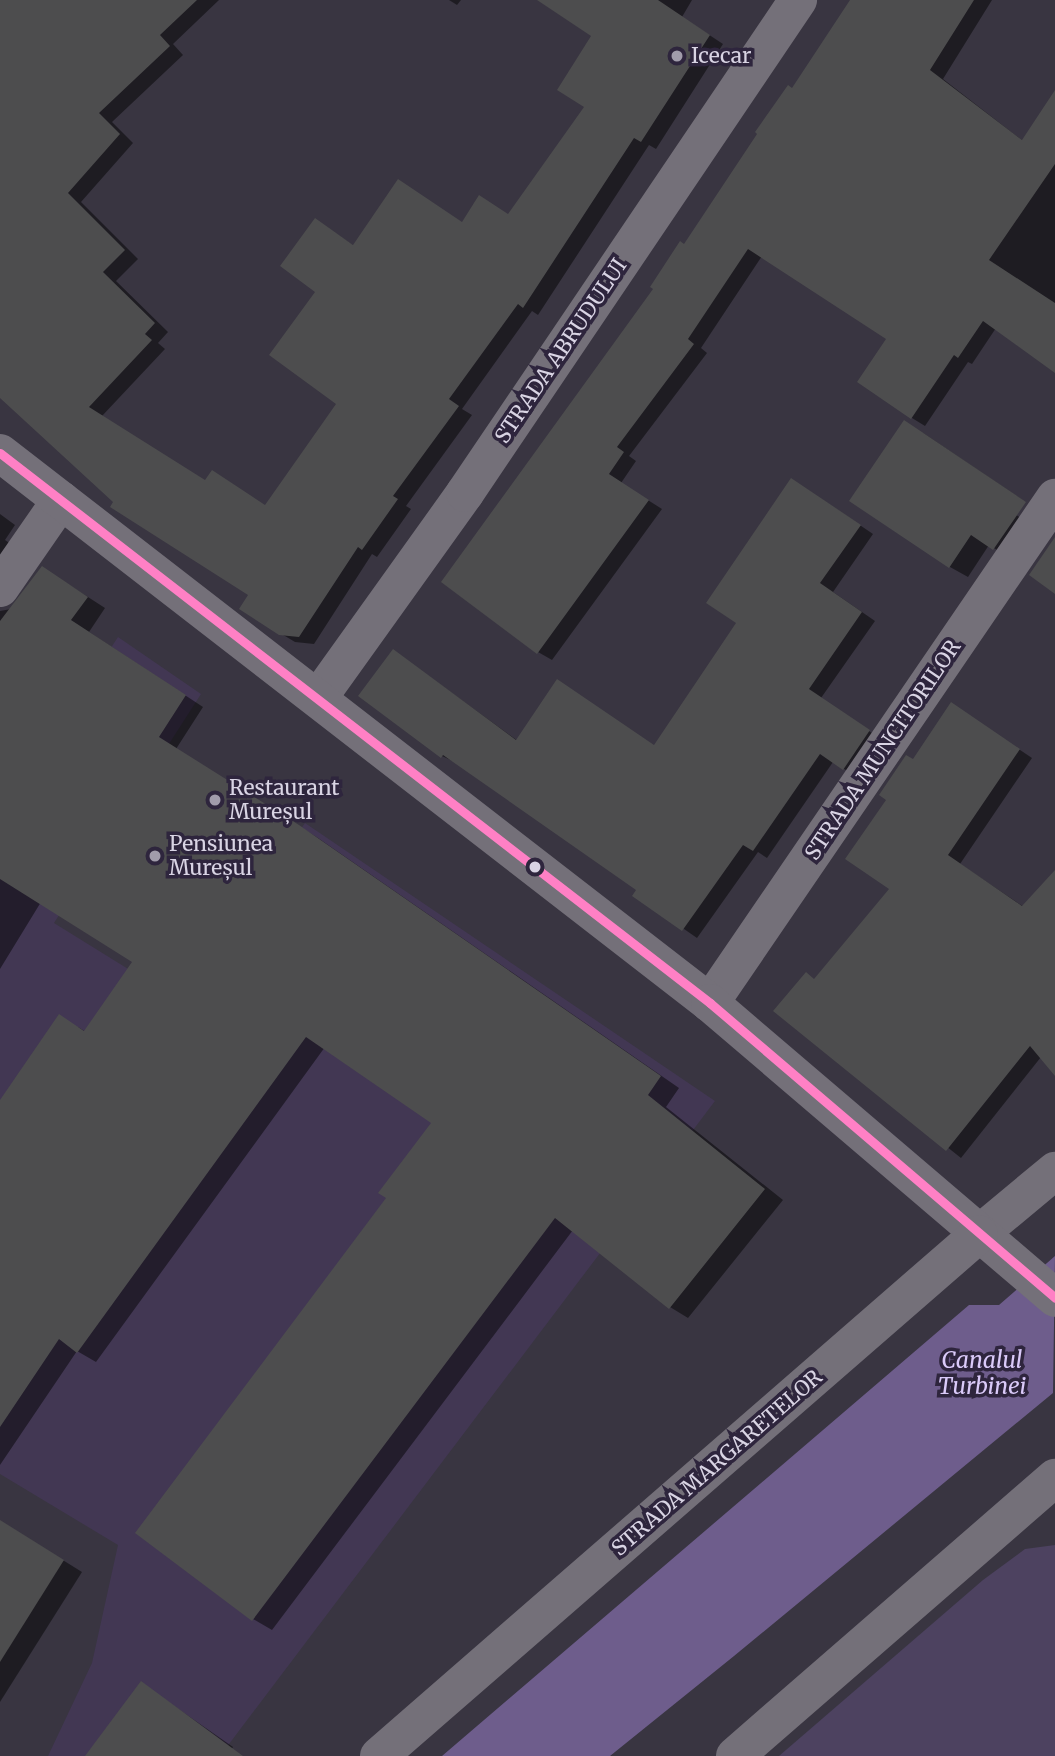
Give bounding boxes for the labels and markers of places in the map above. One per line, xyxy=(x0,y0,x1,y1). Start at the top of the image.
place label: Icecar xyxy=(691,43,751,69)
marker: Icecar xyxy=(669,48,685,64)
place label: Restaurant Mureșul xyxy=(229,775,339,825)
marker: Restaurant Mureșul xyxy=(207,792,223,808)
place label: Pensiunea Mureșul xyxy=(169,831,273,881)
marker: Pensiunea Mureșul xyxy=(147,848,163,864)
unlabelled marker xyxy=(528,860,542,874)

